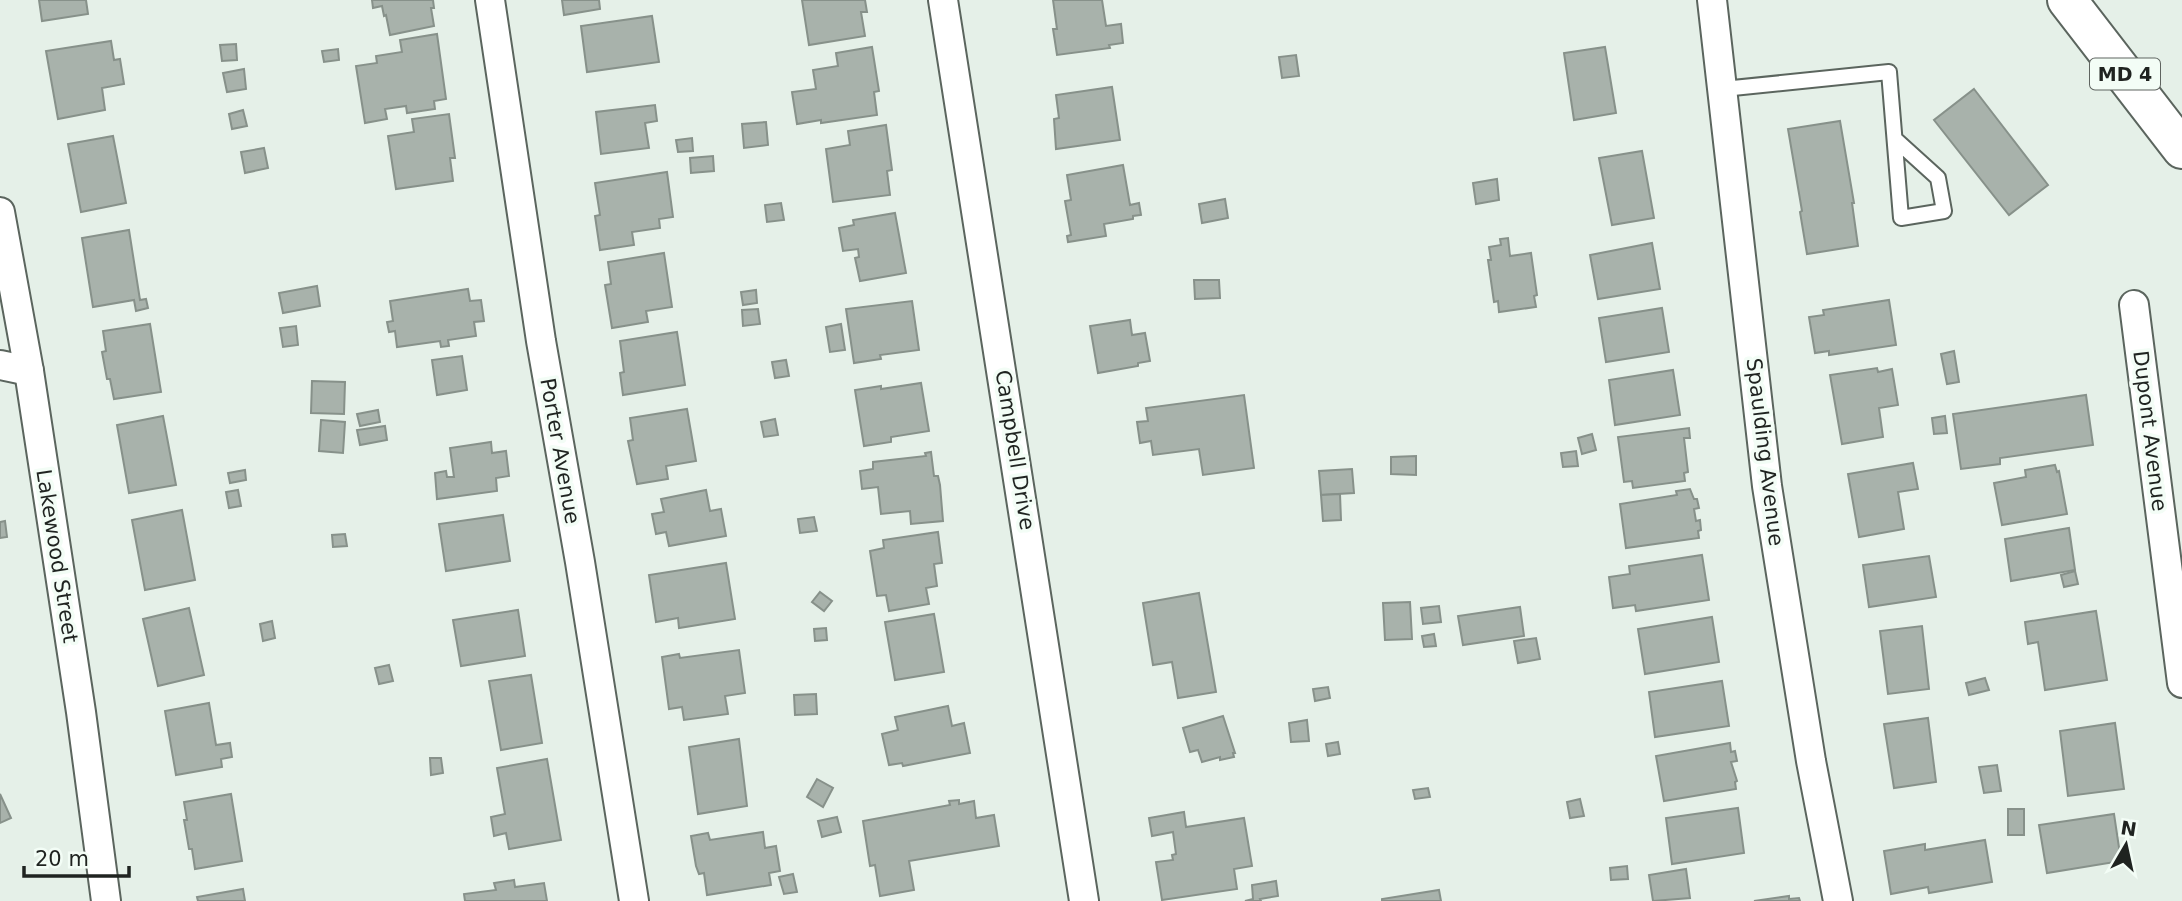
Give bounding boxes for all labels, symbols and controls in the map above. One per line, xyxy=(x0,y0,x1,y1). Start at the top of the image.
road number: MD 4 xyxy=(2090,58,2160,90)
street label: Dupont Avenue xyxy=(2128,349,2172,513)
street label: Spaulding Avenue xyxy=(1742,357,1788,547)
street label: Campbell Drive xyxy=(990,368,1040,532)
street label: Porter Avenue xyxy=(535,376,585,526)
street label: Lakewood Street xyxy=(31,467,83,645)
north arrow xyxy=(2091,810,2161,880)
text: N xyxy=(2119,816,2138,840)
scale bar xyxy=(24,834,130,878)
text: 20 m xyxy=(35,847,89,871)

